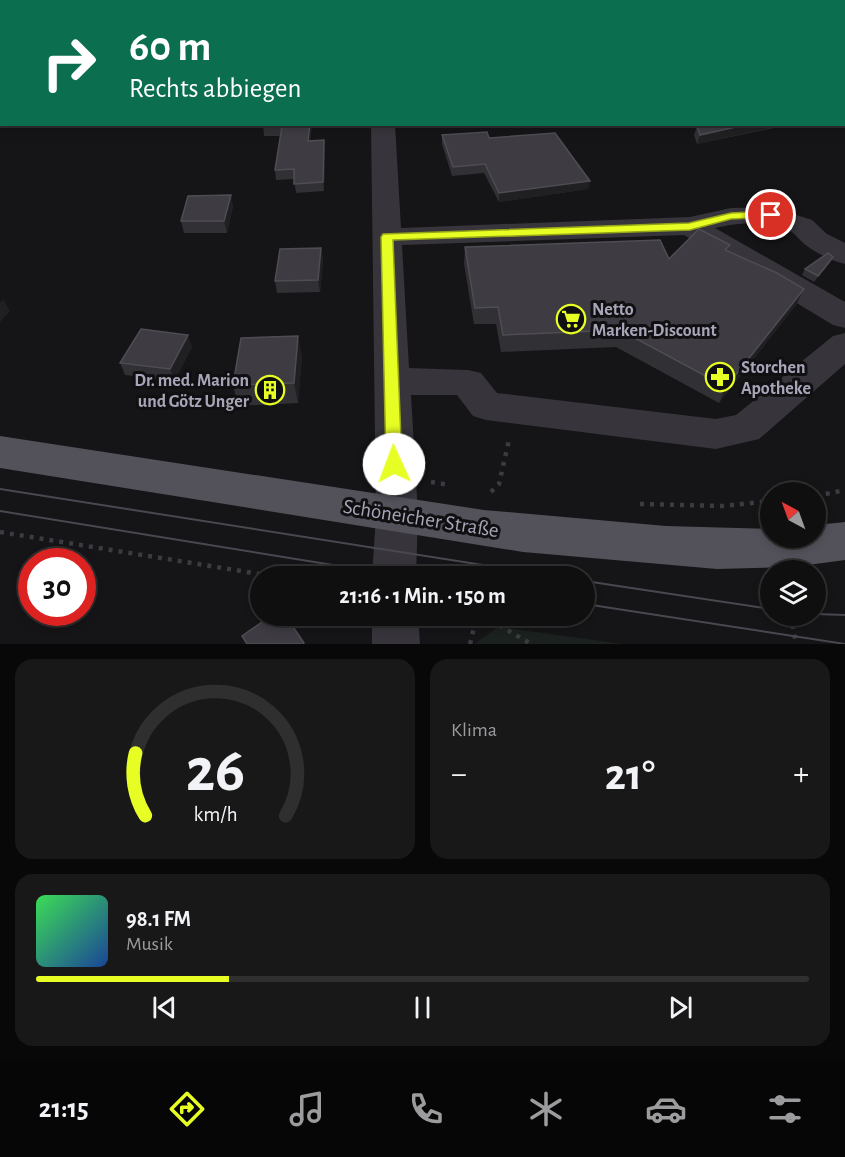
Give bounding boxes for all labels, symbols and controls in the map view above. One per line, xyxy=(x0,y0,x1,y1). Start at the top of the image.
icon: right xyxy=(30,24,108,102)
text: 60 m xyxy=(129,26,211,68)
text: Rechts abbiegen xyxy=(129,75,301,102)
pin xyxy=(745,189,796,240)
icon: arrive xyxy=(754,198,787,231)
place label: Netto Marken-Discount xyxy=(592,301,717,340)
supermarket icon: Netto Marken-Discount xyxy=(555,303,587,335)
place label: Storchen Apotheke xyxy=(741,359,811,398)
pharmacy icon: Storchen Apotheke xyxy=(704,361,736,393)
place label: Dr. med. Marion und Götz Unger xyxy=(134,372,250,411)
building icon: Dr. med. Marion und Götz Unger xyxy=(254,374,286,406)
position arrow xyxy=(362,432,426,496)
north arrow xyxy=(760,482,826,548)
map controls xyxy=(760,482,826,626)
street label: Schöneicher Straße xyxy=(342,496,500,541)
speed limit sign: 30 xyxy=(18,548,96,626)
button: layers xyxy=(760,560,826,626)
text: 21:16 · 1 Min. · 150 m xyxy=(339,585,506,607)
text: Klima xyxy=(451,720,497,740)
text: 26 xyxy=(185,740,245,802)
text: 21° xyxy=(605,753,655,798)
text: − xyxy=(451,758,467,791)
text: + xyxy=(793,758,809,791)
text: km/h xyxy=(193,804,237,825)
text: 98.1 FM xyxy=(126,908,191,930)
text: Musik xyxy=(126,934,173,954)
icon: previous xyxy=(148,991,181,1024)
icon: pause xyxy=(406,991,439,1024)
icon: next xyxy=(664,991,697,1024)
icon: directions xyxy=(166,1088,208,1130)
icon: music xyxy=(286,1088,328,1130)
icon: phone xyxy=(405,1088,447,1130)
icon: climate xyxy=(525,1088,567,1130)
icon: car xyxy=(645,1088,687,1130)
icon: filters xyxy=(764,1088,806,1130)
text: 21:15 xyxy=(39,1095,89,1122)

